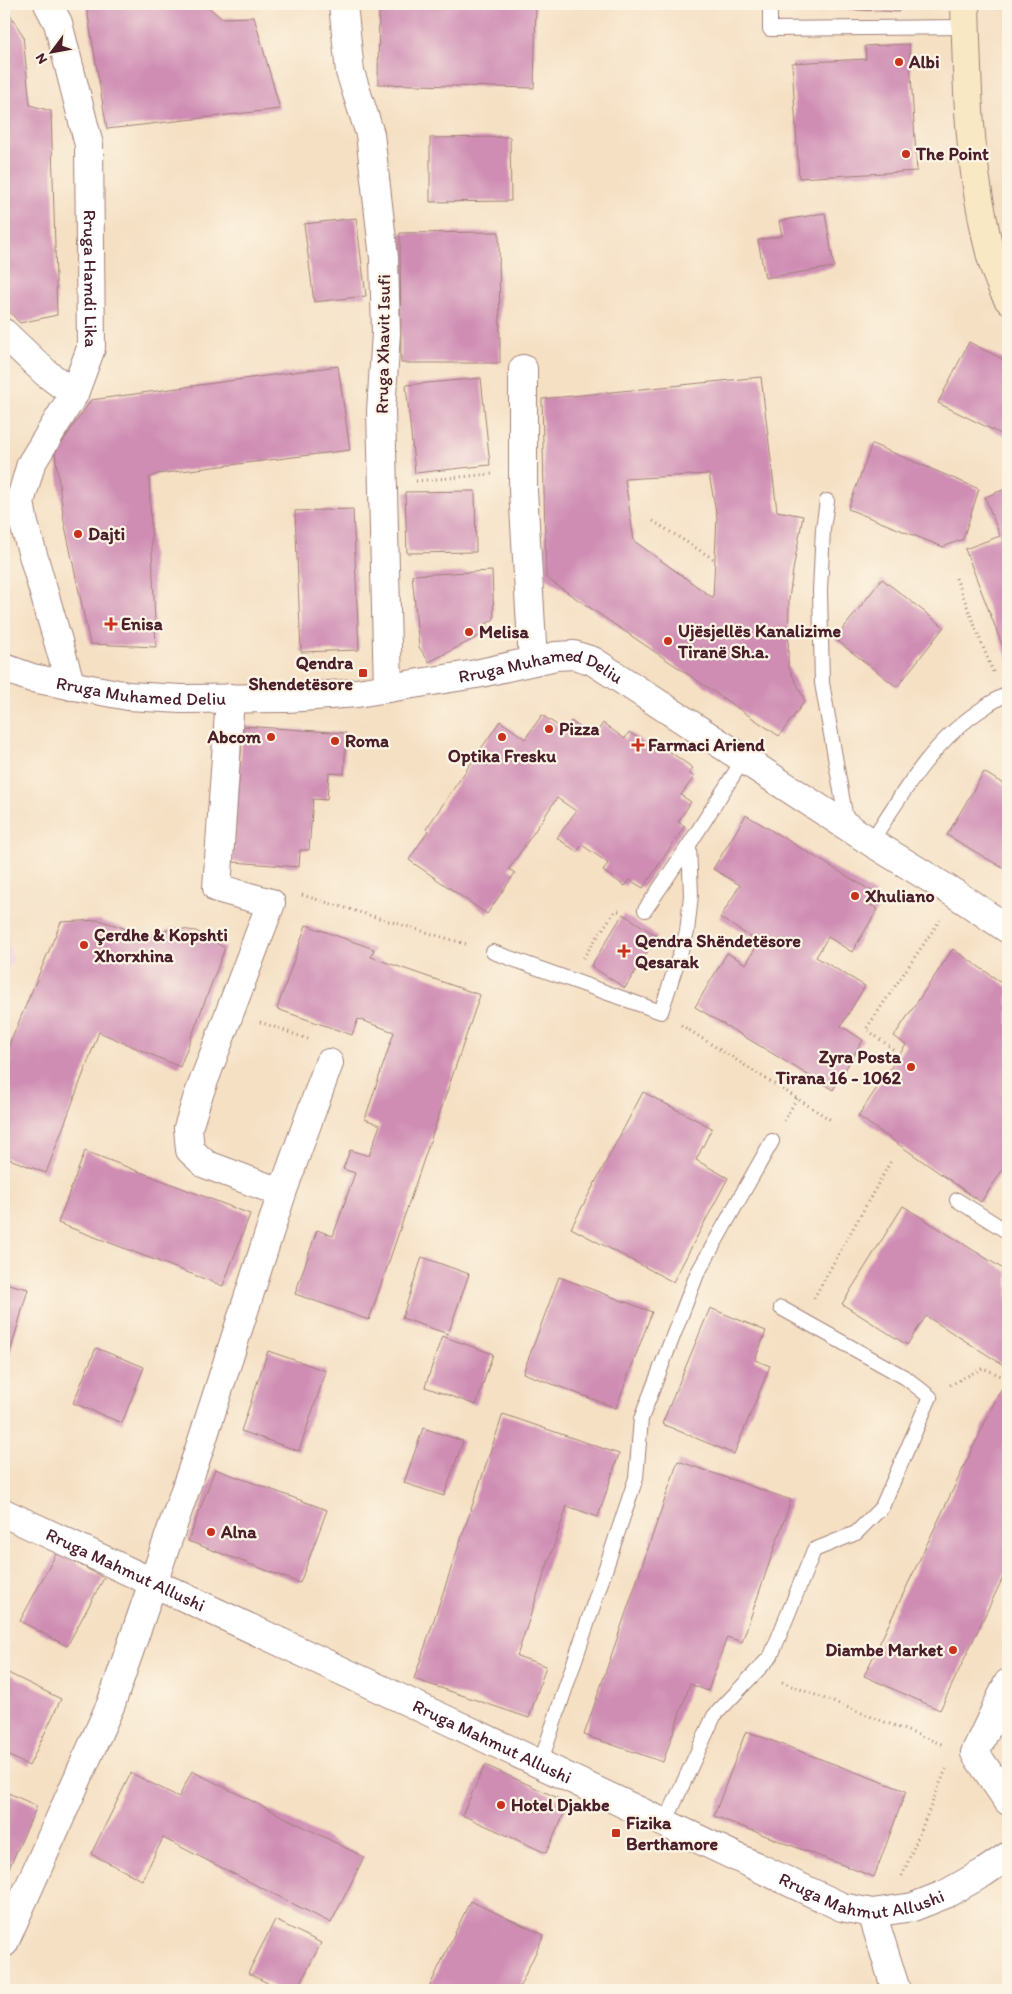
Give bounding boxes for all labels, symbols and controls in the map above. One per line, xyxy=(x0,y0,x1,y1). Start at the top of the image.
north arrow xyxy=(28,28,78,78)
text: N xyxy=(32,50,51,67)
place label: Albi xyxy=(908,51,940,73)
marker: Albi xyxy=(893,56,905,68)
place label: The Point xyxy=(915,143,989,165)
marker: The Point xyxy=(900,148,912,160)
street label: Rruga Hamdi Lika xyxy=(79,210,102,348)
street label: Rruga Xhavit Isufi xyxy=(371,274,395,414)
place label: Dajti xyxy=(88,523,125,545)
marker: Dajti xyxy=(72,528,84,540)
place label: Enisa xyxy=(121,613,163,635)
marker: Enisa xyxy=(105,618,117,630)
place label: Ujësjellës Kanalizime Tiranë Sh.a. xyxy=(677,620,842,663)
place label: Melisa xyxy=(479,621,529,643)
marker: Melisa xyxy=(463,626,475,638)
marker: Ujësjellës Kanalizime Tiranë Sh.a. xyxy=(662,635,674,647)
street label: Rruga Muhamed Deliu xyxy=(457,644,627,689)
place label: Qendra Shendetësore xyxy=(248,652,353,695)
marker: Qendra Shendetësore xyxy=(357,667,369,679)
street label: Rruga Muhamed Deliu xyxy=(54,672,226,710)
place label: Pizza xyxy=(559,718,599,740)
marker: Pizza xyxy=(543,723,555,735)
place label: Abcom xyxy=(207,726,262,748)
place label: Roma xyxy=(345,730,389,752)
marker: Abcom xyxy=(265,731,277,743)
marker: Optika Fresku xyxy=(496,731,508,743)
place label: Farmaci Ariend xyxy=(648,734,765,756)
marker: Roma xyxy=(329,735,341,747)
marker: Farmaci Ariend xyxy=(632,739,644,751)
place label: Optika Fresku xyxy=(448,745,556,767)
place label: Xhuliano xyxy=(865,885,935,907)
marker: Xhuliano xyxy=(849,890,861,902)
place label: Çerdhe & Kopshti Xhorxhina xyxy=(94,924,228,967)
place label: Qendra Shëndetësore Qesarak xyxy=(635,930,801,973)
marker: Çerdhe & Kopshti Xhorxhina xyxy=(78,939,90,951)
marker: Qendra Shëndetësore Qesarak xyxy=(617,944,631,958)
place label: Zyra Posta Tirana 16 - 1062 xyxy=(775,1046,902,1089)
marker: Zyra Posta Tirana 16 - 1062 xyxy=(905,1061,917,1073)
place label: Alna xyxy=(220,1521,257,1543)
street label: Rruga Mahmut Allushi xyxy=(42,1523,208,1616)
marker: Alna xyxy=(205,1526,217,1538)
place label: Diambe Market xyxy=(825,1639,943,1661)
marker: Diambe Market xyxy=(947,1644,959,1656)
street label: Rruga Mahmut Allushi xyxy=(409,1695,575,1788)
place label: Hotel Djakbe xyxy=(511,1794,610,1816)
marker: Hotel Djakbe xyxy=(495,1799,507,1811)
place label: Fizika Berthamore xyxy=(626,1812,719,1855)
marker: Fizika Berthamore xyxy=(610,1827,622,1839)
street label: Rruga Mahmut Allushi xyxy=(775,1868,947,1924)

